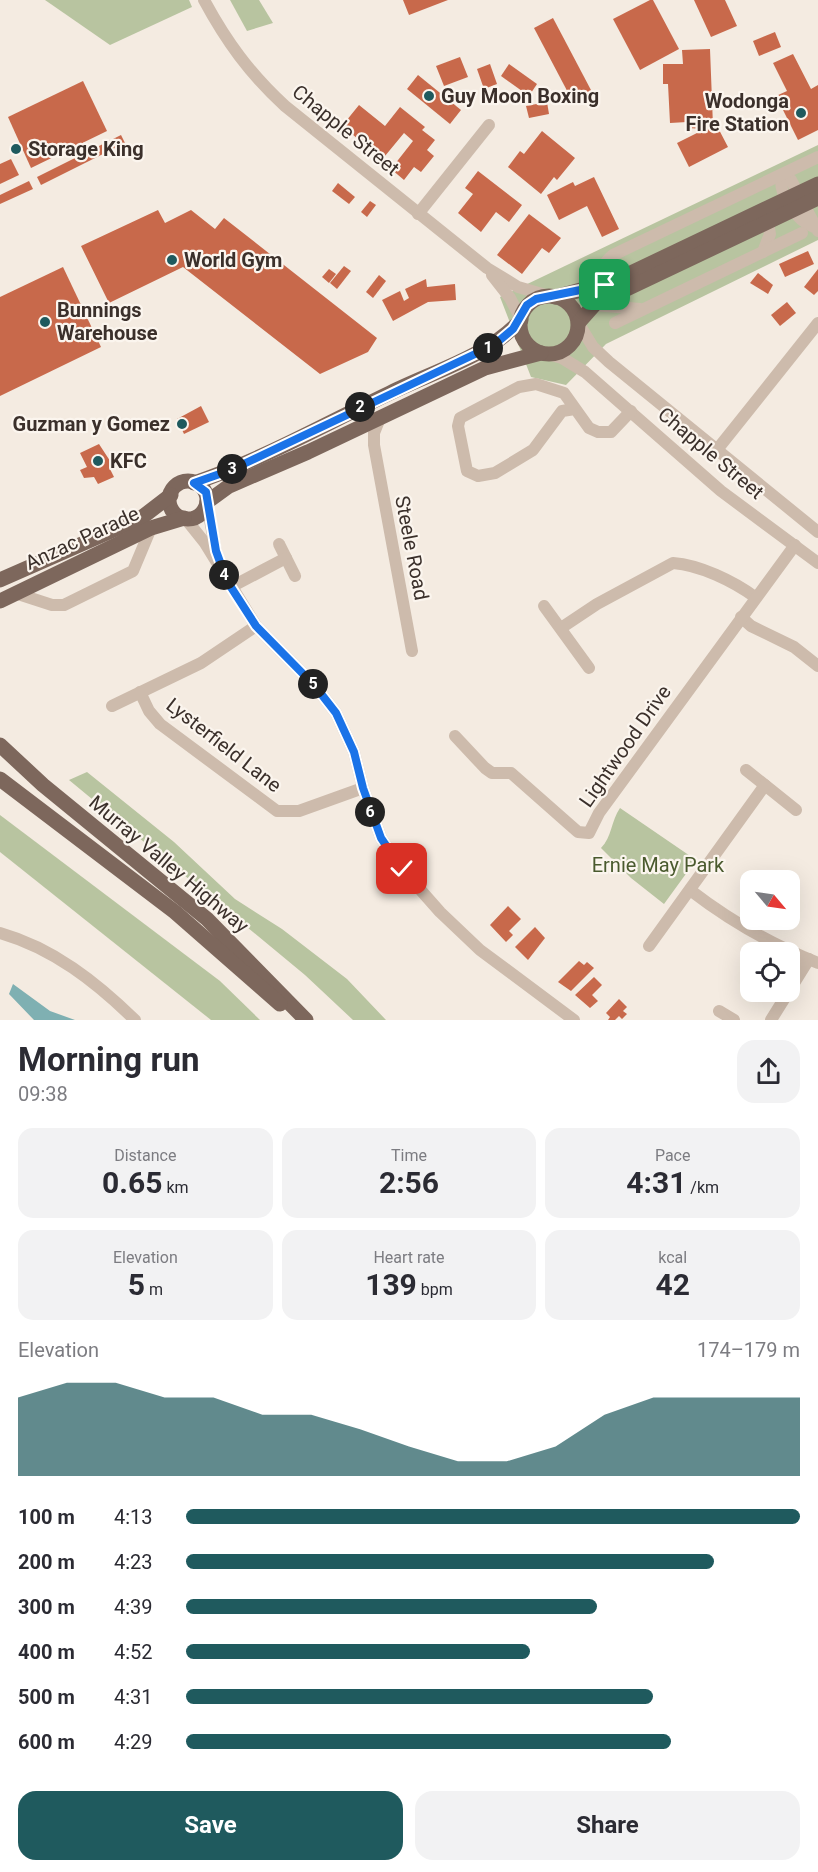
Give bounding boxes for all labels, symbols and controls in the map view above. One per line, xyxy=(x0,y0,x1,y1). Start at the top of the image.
street label: Chapple Street xyxy=(288,80,404,180)
place label: Guy Moon Boxing xyxy=(441,84,599,108)
marker: Guy Moon Boxing xyxy=(422,89,436,103)
place label: Wodonga Fire Station xyxy=(685,89,789,136)
marker: Wodonga Fire Station xyxy=(794,106,808,120)
place label: Storage King xyxy=(28,137,144,161)
marker: Storage King xyxy=(9,142,23,156)
place label: World Gym xyxy=(184,248,282,272)
marker: World Gym xyxy=(165,253,179,267)
pin xyxy=(579,259,630,310)
icon: arrive xyxy=(588,268,621,301)
place label: Bunnings Warehouse xyxy=(57,298,158,345)
marker: Bunnings Warehouse xyxy=(38,315,52,329)
pin: 1 xyxy=(473,333,503,363)
text: 1 xyxy=(483,338,493,357)
pin: 2 xyxy=(345,392,375,422)
text: 2 xyxy=(355,397,365,416)
street label: Chapple Street xyxy=(653,402,769,504)
place label: Guzman y Gomez xyxy=(13,412,170,436)
marker: Guzman y Gomez xyxy=(175,417,189,431)
place label: KFC xyxy=(110,449,147,473)
marker: KFC xyxy=(91,454,105,468)
pin: 3 xyxy=(217,454,247,484)
text: 3 xyxy=(227,459,237,478)
street label: Steele Road xyxy=(390,494,434,602)
street label: Anzac Parade xyxy=(21,501,143,575)
pin: 4 xyxy=(209,560,239,590)
text: 4 xyxy=(219,565,229,584)
pin: 5 xyxy=(298,669,328,699)
text: 5 xyxy=(308,674,318,693)
street label: Lightwood Drive xyxy=(574,680,676,812)
street label: Lysterfield Lane xyxy=(162,693,286,797)
street label: Murray Valley Highway xyxy=(84,790,254,938)
pin: 6 xyxy=(355,797,385,827)
text: 6 xyxy=(365,802,375,821)
pin xyxy=(376,843,427,894)
icon: check xyxy=(385,852,418,885)
park label: Ernie May Park xyxy=(592,853,725,877)
north arrow xyxy=(740,870,800,930)
map controls xyxy=(740,870,800,1002)
button: locate xyxy=(740,942,800,1002)
text: Morning run xyxy=(18,1040,199,1079)
button: share xyxy=(737,1040,800,1103)
text: 09:38 xyxy=(18,1082,68,1106)
text: Distance xyxy=(114,1146,176,1165)
text: Time xyxy=(391,1146,427,1165)
text: Pace xyxy=(655,1146,690,1165)
text: 0.65 xyxy=(102,1165,162,1200)
text: 2:56 xyxy=(379,1165,439,1200)
text: 4:31 xyxy=(626,1165,686,1200)
text: km xyxy=(162,1178,189,1197)
text: /km xyxy=(686,1178,719,1197)
text: Elevation xyxy=(113,1248,178,1267)
text: Heart rate xyxy=(373,1248,445,1267)
text: kcal xyxy=(658,1248,687,1267)
text: 5 xyxy=(128,1267,145,1302)
text: 139 xyxy=(365,1267,417,1302)
text: 42 xyxy=(655,1267,690,1302)
text: m xyxy=(145,1280,163,1299)
text: bpm xyxy=(417,1280,453,1299)
text: Elevation xyxy=(18,1338,99,1362)
text: 174–179 m xyxy=(697,1338,800,1362)
text: 100 m xyxy=(18,1505,75,1529)
text: 4:13 xyxy=(114,1505,153,1529)
text: 200 m xyxy=(18,1550,75,1574)
text: 4:23 xyxy=(114,1550,153,1574)
text: 300 m xyxy=(18,1595,75,1619)
text: 4:39 xyxy=(114,1595,153,1619)
text: 400 m xyxy=(18,1640,75,1664)
text: 4:52 xyxy=(114,1640,153,1664)
text: 500 m xyxy=(18,1685,75,1709)
text: 4:31 xyxy=(114,1685,153,1709)
text: 600 m xyxy=(18,1730,75,1754)
text: 4:29 xyxy=(114,1730,153,1754)
button: Save xyxy=(18,1791,403,1860)
button: Share xyxy=(415,1791,800,1860)

